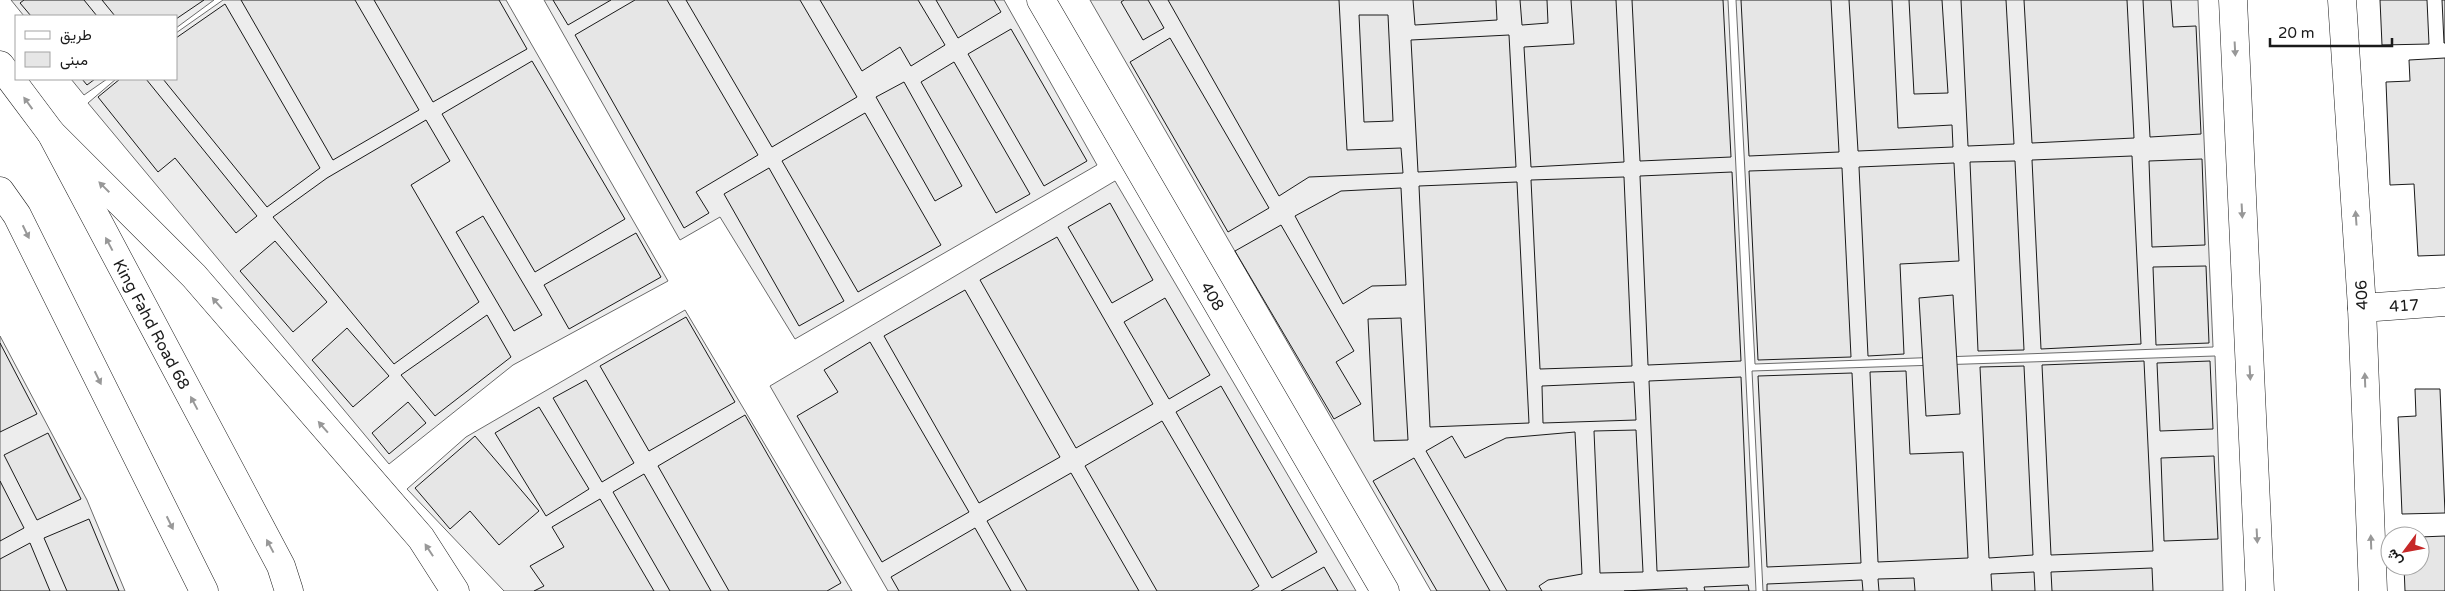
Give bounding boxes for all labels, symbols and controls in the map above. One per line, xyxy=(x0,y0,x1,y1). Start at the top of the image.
legend xyxy=(15,15,178,80)
scale bar xyxy=(2270,15,2392,47)
text: 20 m xyxy=(2278,24,2315,42)
text: طريق xyxy=(60,26,92,45)
one-way arrow xyxy=(2231,41,2239,57)
text: مبنى xyxy=(60,51,88,70)
one-way arrow xyxy=(23,97,34,110)
one-way arrow xyxy=(98,181,110,193)
one-way arrow xyxy=(2239,203,2247,219)
one-way arrow xyxy=(2352,209,2360,225)
one-way arrow xyxy=(22,225,30,240)
one-way arrow xyxy=(105,237,113,251)
street label: King Fahd Road 68 xyxy=(108,256,194,393)
street label: 408 xyxy=(1196,278,1228,315)
street label: 406 xyxy=(2351,279,2373,311)
street label: 417 xyxy=(2388,295,2420,317)
one-way arrow xyxy=(212,297,223,310)
one-way arrow xyxy=(2246,366,2254,382)
one-way arrow xyxy=(94,371,102,385)
one-way arrow xyxy=(2361,372,2369,388)
one-way arrow xyxy=(190,395,198,410)
one-way arrow xyxy=(318,420,329,433)
one-way arrow xyxy=(166,516,175,531)
north arrow xyxy=(2380,526,2430,576)
one-way arrow xyxy=(2253,528,2261,544)
one-way arrow xyxy=(2367,534,2375,550)
one-way arrow xyxy=(266,539,275,553)
one-way arrow xyxy=(424,543,434,557)
text: ش xyxy=(2383,546,2406,569)

